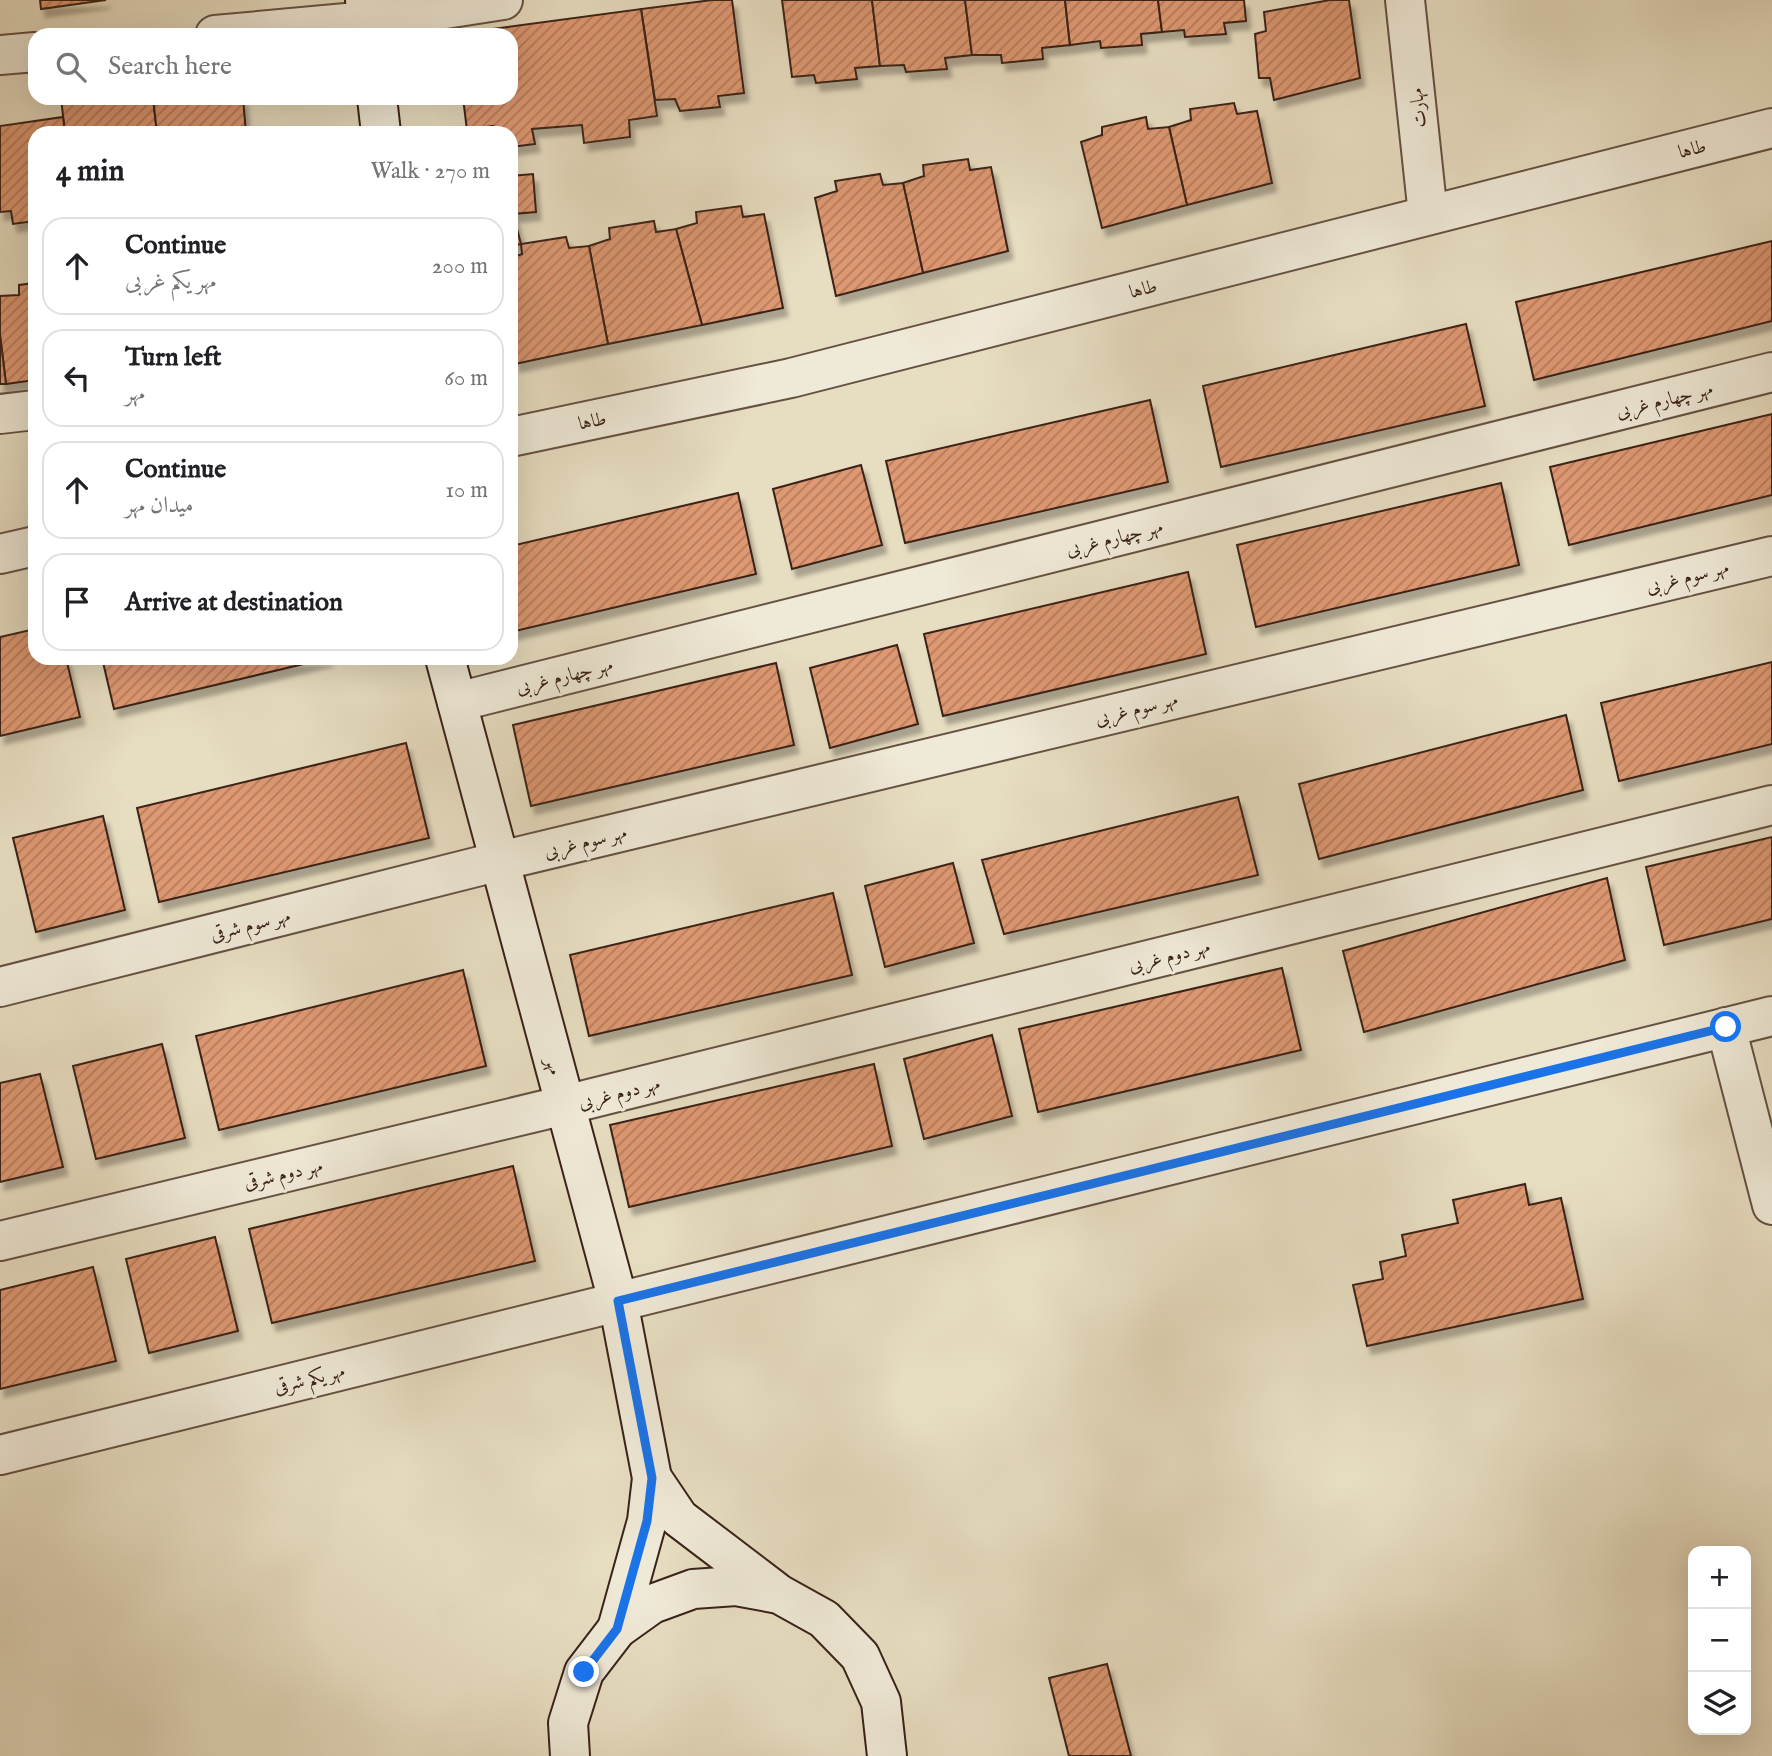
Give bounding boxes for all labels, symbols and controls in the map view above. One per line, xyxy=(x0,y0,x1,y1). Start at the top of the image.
search box xyxy=(28,28,518,105)
icon: search xyxy=(52,48,90,86)
text: Search here xyxy=(108,50,232,83)
street label: مهارت xyxy=(1405,87,1433,129)
street label: طاها xyxy=(1676,135,1709,165)
text: 4 min xyxy=(56,153,124,191)
text: Walk · 270 m xyxy=(370,157,490,186)
text: Continue xyxy=(125,229,226,262)
icon: ahead xyxy=(58,247,96,285)
text: 200 m xyxy=(432,252,488,281)
text: مهر یکم غربی xyxy=(125,267,216,296)
street label: طاها xyxy=(1127,275,1160,305)
text: Turn left xyxy=(125,341,222,374)
icon: left xyxy=(58,359,96,397)
text: 60 m xyxy=(444,364,488,393)
street label: مهر چهارم غربی xyxy=(1614,377,1716,427)
text: مهر xyxy=(125,379,145,408)
street label: طاها xyxy=(576,407,609,437)
text: Continue xyxy=(125,453,226,486)
icon: ahead xyxy=(58,471,96,509)
text: 10 m xyxy=(445,476,488,505)
text: میدان مهر xyxy=(125,491,194,520)
street label: مهر چهارم غربی xyxy=(1064,515,1166,565)
street label: مهر سوم غربی xyxy=(1644,556,1732,603)
icon: arrive xyxy=(58,583,96,621)
text: Arrive at destination xyxy=(125,586,343,619)
street label: مهر چهارم غربی xyxy=(514,653,616,703)
street label: مهر سوم غربی xyxy=(1093,688,1181,735)
street label: مهر سوم غربی xyxy=(542,821,630,868)
street label: مهر سوم شرقی xyxy=(208,904,294,950)
street label: مهر دوم غربی xyxy=(1126,935,1213,982)
route start xyxy=(1710,1011,1741,1042)
street label: مهر xyxy=(539,1053,567,1078)
street label: مهر دوم غربی xyxy=(576,1072,663,1119)
street label: مهر دوم شرقی xyxy=(242,1154,326,1199)
street label: مهر یکم شرقی xyxy=(272,1360,348,1404)
map controls xyxy=(1688,1546,1751,1735)
button: + xyxy=(1688,1546,1751,1609)
button: − xyxy=(1688,1609,1751,1672)
route end xyxy=(568,1656,599,1687)
button: layers xyxy=(1688,1672,1751,1735)

